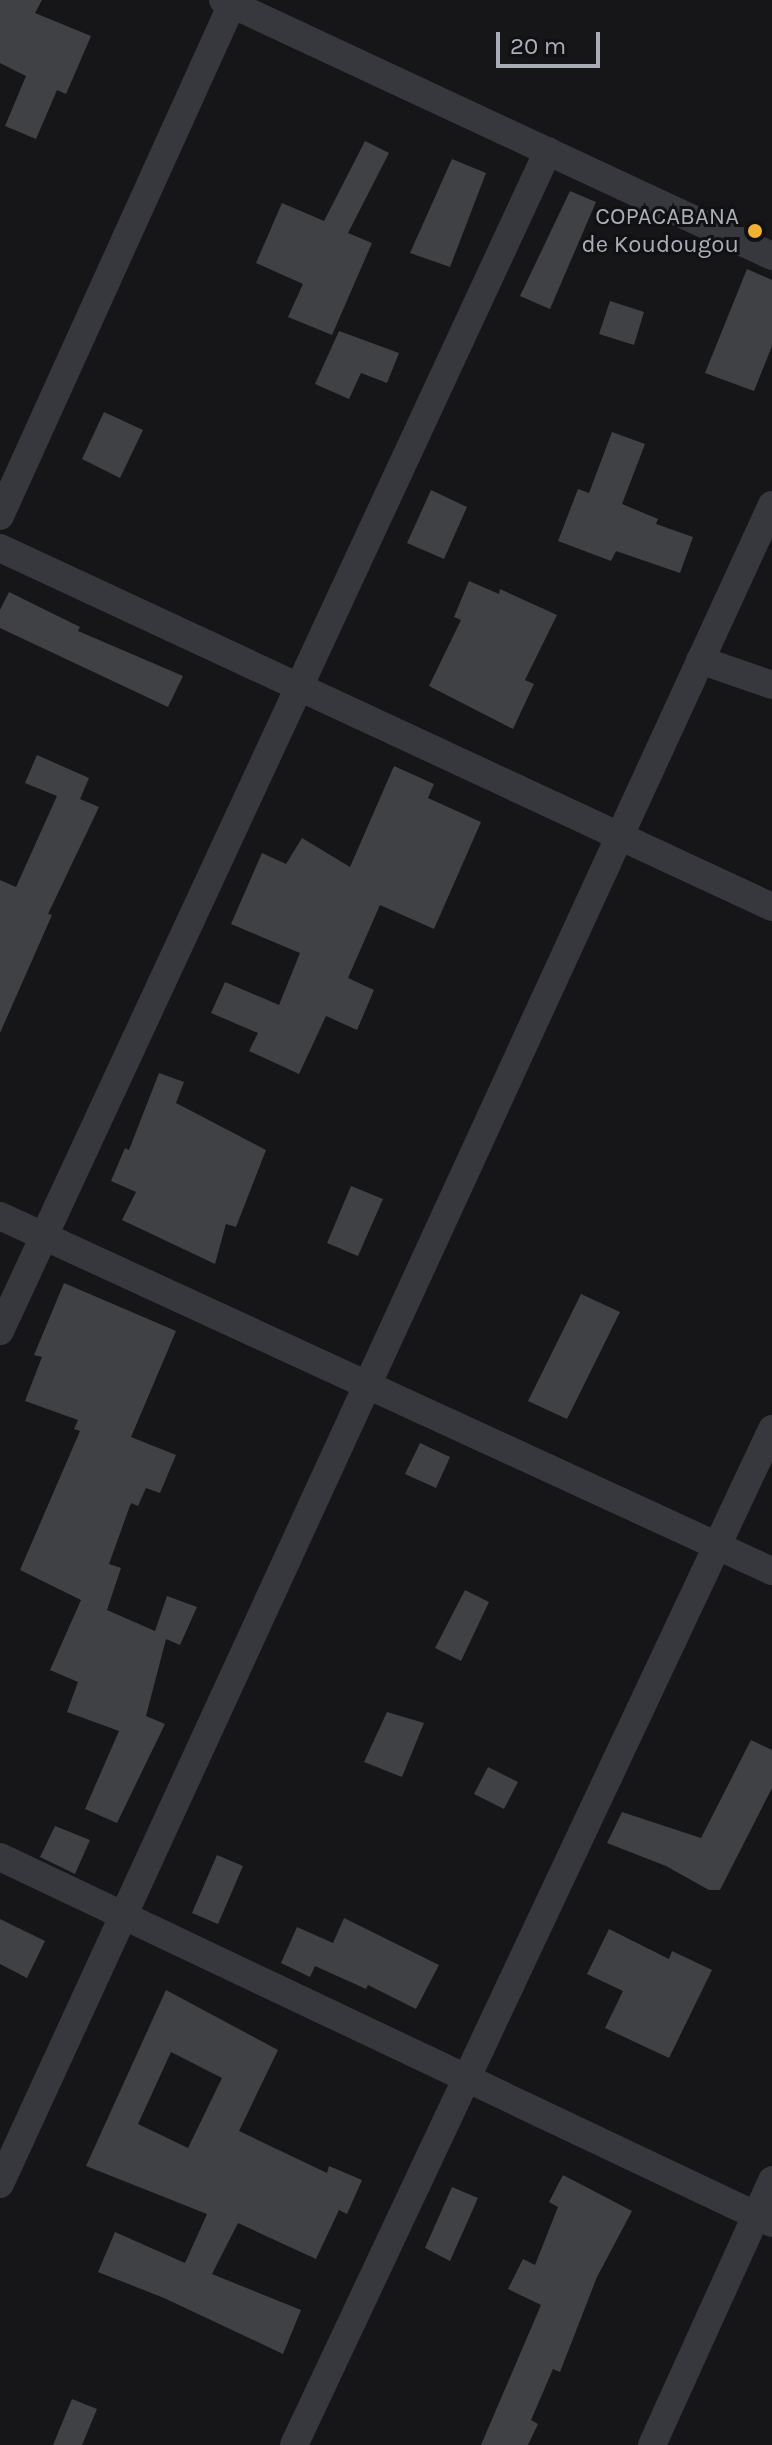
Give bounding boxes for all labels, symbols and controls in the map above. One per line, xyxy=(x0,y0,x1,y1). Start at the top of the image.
scale bar xyxy=(500,16,604,66)
text: 20 m xyxy=(510,32,566,60)
place label: COPACABANA de Koudougou xyxy=(581,203,739,259)
marker: COPACABANA de Koudougou xyxy=(746,222,764,240)

